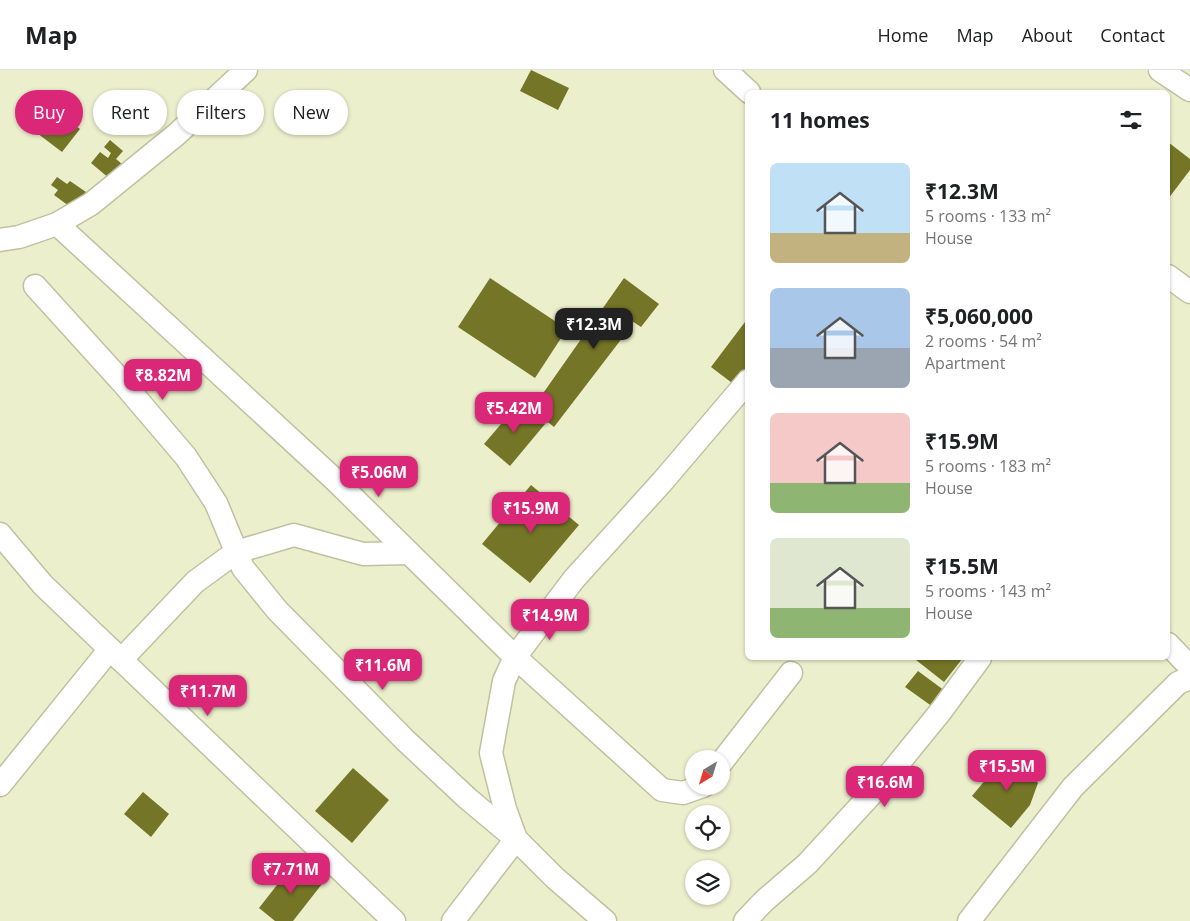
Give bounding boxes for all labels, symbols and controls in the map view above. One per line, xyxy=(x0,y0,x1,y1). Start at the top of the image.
text: Map xyxy=(25,18,77,51)
text: Home xyxy=(878,23,928,47)
text: Map xyxy=(956,23,994,47)
text: About xyxy=(1022,23,1072,47)
text: Contact xyxy=(1100,23,1165,47)
chip: Buy xyxy=(15,90,83,135)
chip: Rent xyxy=(93,90,167,135)
chip: Filters xyxy=(177,90,264,135)
chip: New xyxy=(274,90,348,135)
text: 11 homes xyxy=(770,106,870,134)
icon: filters xyxy=(1117,106,1145,134)
text: ₹12.3M xyxy=(925,177,999,205)
icon: home xyxy=(810,183,870,243)
text: 5 rooms · 133 m² xyxy=(925,205,1051,227)
text: House xyxy=(925,227,973,249)
text: ₹5,060,000 xyxy=(925,302,1033,330)
pin: ₹12.3M xyxy=(553,308,635,350)
icon: home xyxy=(810,308,870,368)
text: ₹12.3M xyxy=(566,313,622,335)
text: 2 rooms · 54 m² xyxy=(925,330,1042,352)
text: Apartment xyxy=(925,352,1005,374)
pin: ₹8.82M xyxy=(122,358,204,401)
text: ₹8.82M xyxy=(135,364,191,386)
pin: ₹5.42M xyxy=(473,392,555,434)
text: ₹5.42M xyxy=(486,397,542,419)
text: ₹15.9M xyxy=(925,427,999,455)
icon: home xyxy=(810,433,870,493)
text: 5 rooms · 183 m² xyxy=(925,455,1051,477)
pin: ₹5.06M xyxy=(338,456,420,498)
text: ₹5.06M xyxy=(351,461,407,483)
text: House xyxy=(925,477,973,499)
pin: ₹15.9M xyxy=(490,492,572,534)
text: ₹15.9M xyxy=(503,497,559,519)
text: ₹15.5M xyxy=(925,552,999,580)
icon: home xyxy=(810,558,870,618)
text: 5 rooms · 143 m² xyxy=(925,580,1051,602)
pin: ₹14.9M xyxy=(509,598,591,641)
text: House xyxy=(925,602,973,624)
text: ₹14.9M xyxy=(522,604,578,626)
pin: ₹11.6M xyxy=(342,648,424,691)
text: ₹11.6M xyxy=(355,654,411,676)
pin: ₹11.7M xyxy=(167,674,249,717)
text: ₹11.7M xyxy=(180,680,236,702)
north arrow xyxy=(685,750,730,795)
map controls xyxy=(685,750,730,905)
pin: ₹15.5M xyxy=(966,750,1048,792)
text: ₹15.5M xyxy=(979,755,1035,777)
pin: ₹16.6M xyxy=(844,766,926,808)
text: ₹16.6M xyxy=(857,771,913,793)
button: locate xyxy=(685,805,730,850)
pin: ₹7.71M xyxy=(250,852,332,895)
text: ₹7.71M xyxy=(263,858,319,880)
button: layers xyxy=(685,860,730,905)

